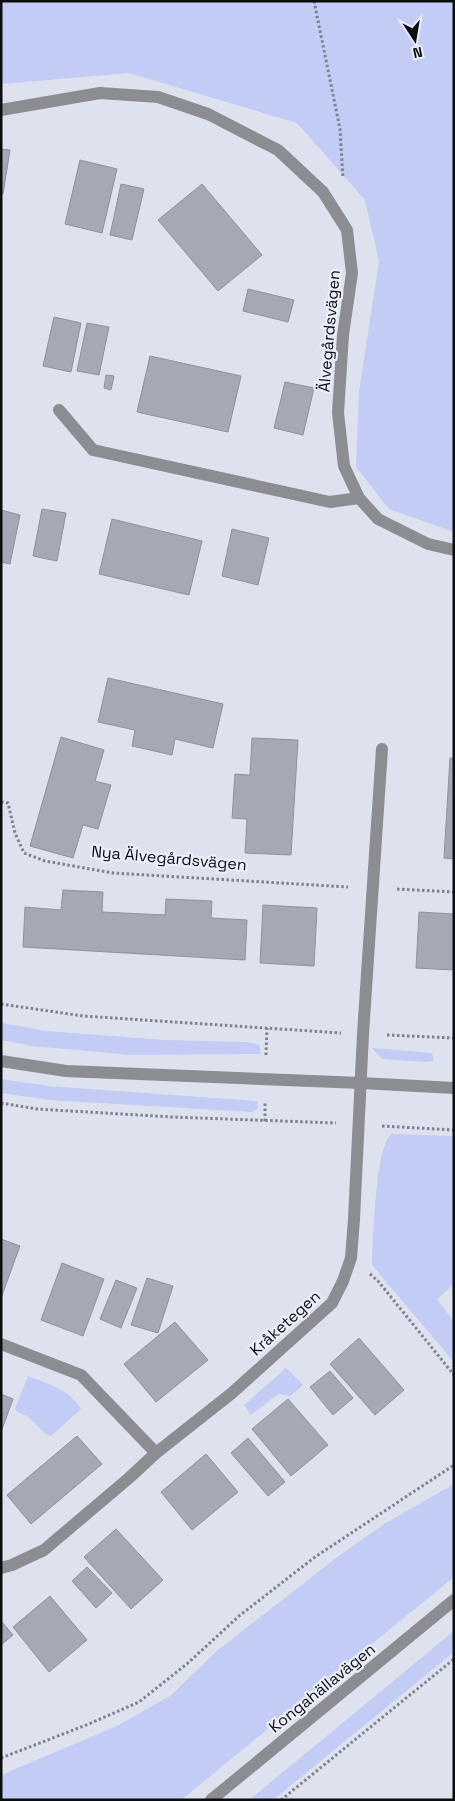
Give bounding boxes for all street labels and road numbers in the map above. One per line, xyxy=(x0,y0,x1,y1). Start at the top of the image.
street label: Älvegårdsvägen xyxy=(313,269,345,393)
street label: Nya Älvegårdsvägen xyxy=(90,841,248,875)
street label: Kråketegen xyxy=(245,1286,325,1360)
street label: Kongahällavägen xyxy=(264,1639,380,1737)

